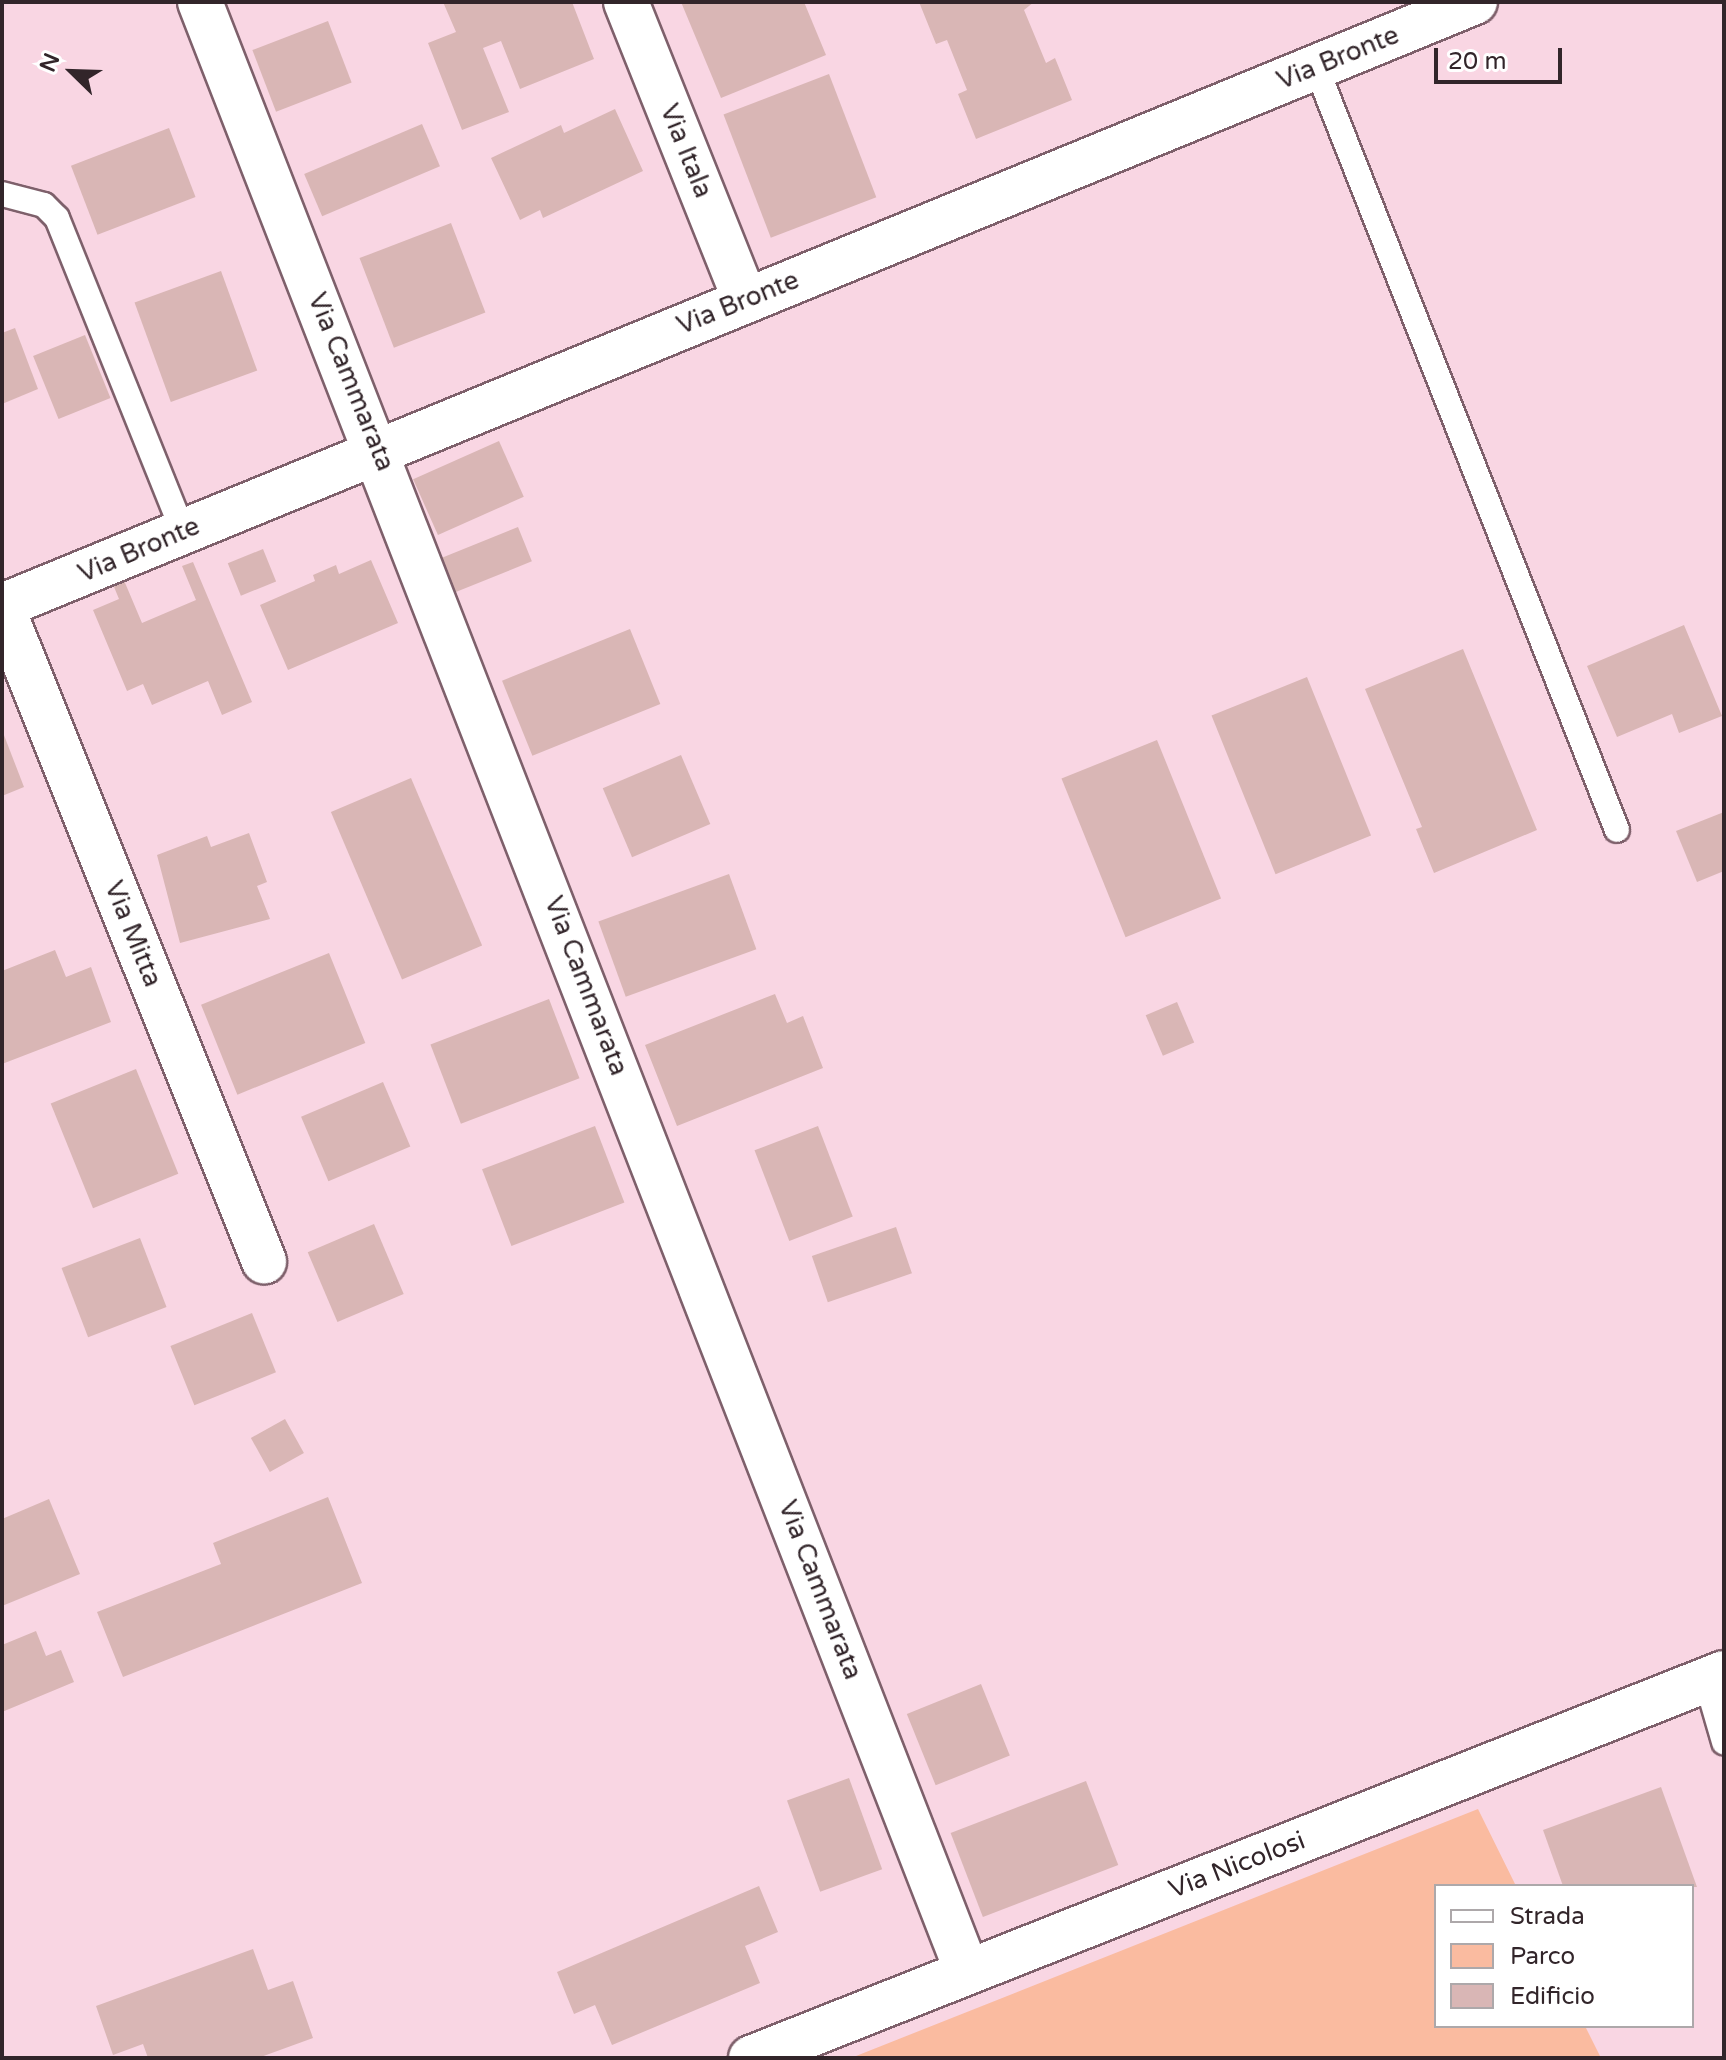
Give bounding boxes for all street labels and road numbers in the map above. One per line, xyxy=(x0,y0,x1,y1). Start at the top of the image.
street label: Via Bronte xyxy=(1272,19,1404,97)
street label: Via Itala xyxy=(653,100,719,202)
street label: Via Bronte xyxy=(672,264,804,342)
street label: Via Cammarata xyxy=(301,288,401,476)
street label: Via Bronte xyxy=(74,510,204,590)
street label: Via Mitta xyxy=(98,876,168,992)
street label: Via Cammarata xyxy=(537,892,635,1080)
street label: Via Cammarata xyxy=(771,1496,869,1684)
street label: Via Nicolosi xyxy=(1164,1825,1310,1905)

